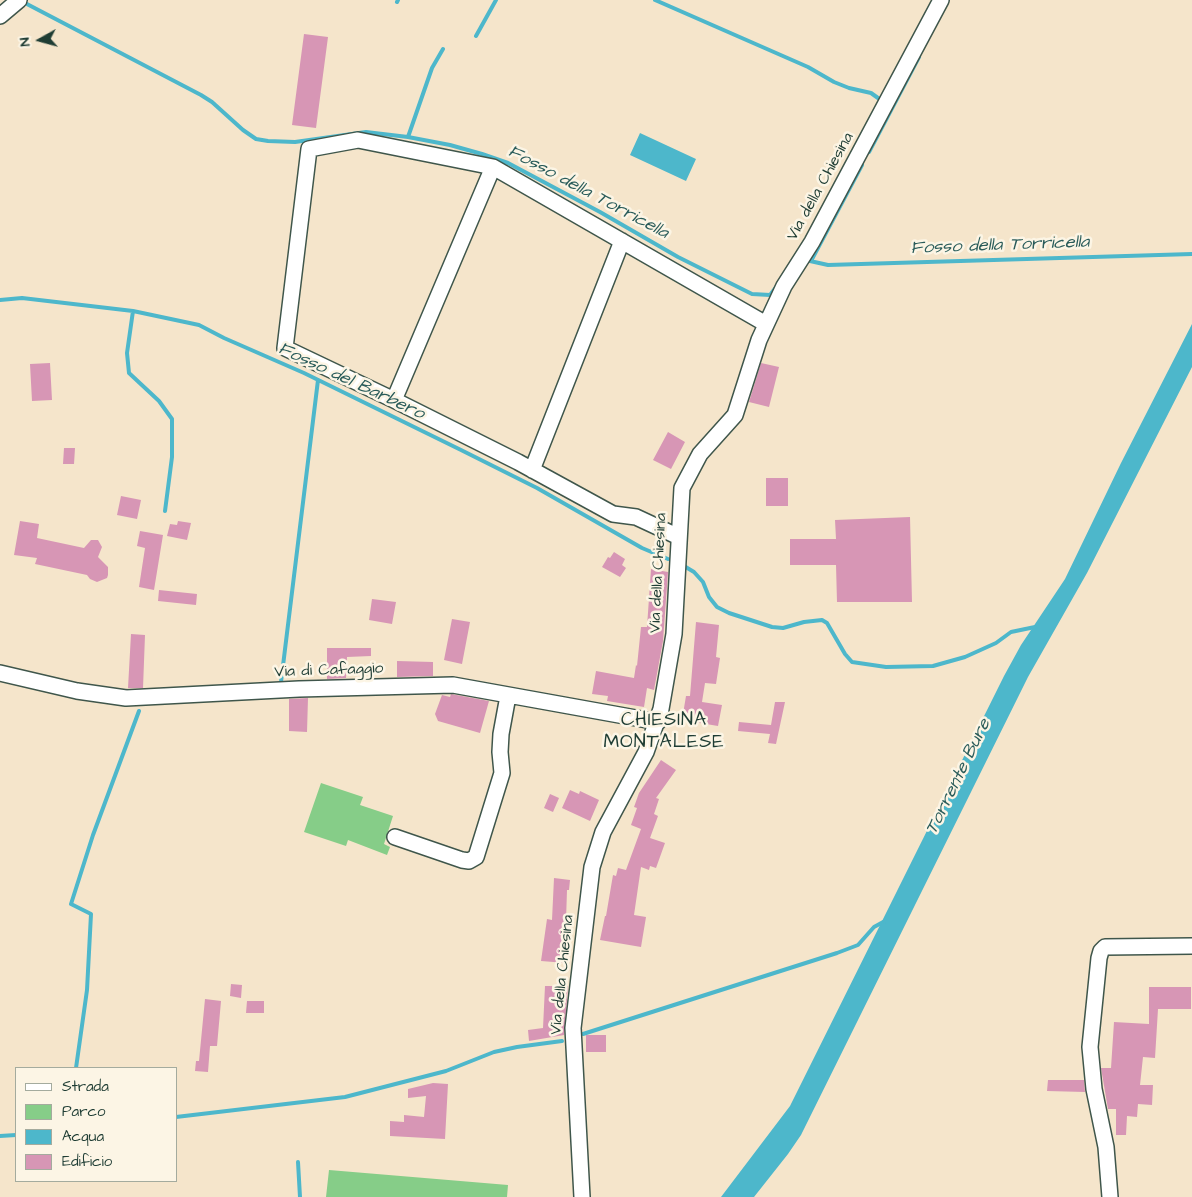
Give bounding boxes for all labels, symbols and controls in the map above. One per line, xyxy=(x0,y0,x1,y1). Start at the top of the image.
north arrow xyxy=(15,15,65,65)
text: N xyxy=(15,36,36,47)
street label: Via della Chiesina xyxy=(783,130,859,244)
water label: Fosso della Torricella xyxy=(504,141,672,245)
water label: Fosso della Torricella xyxy=(910,232,1090,260)
water label: Fosso del Barbero xyxy=(274,339,428,425)
street label: Via della Chiesina xyxy=(646,512,672,634)
street label: Via di Cafaggio xyxy=(274,660,384,682)
district label: CHIESINA MONTALESE xyxy=(602,710,726,754)
water label: Torrente Bure xyxy=(922,716,996,838)
street label: Via della Chiesina xyxy=(547,914,579,1036)
legend xyxy=(15,1067,178,1182)
text: Strada xyxy=(62,1076,109,1097)
text: Parco xyxy=(62,1101,105,1122)
text: Acqua xyxy=(62,1126,104,1147)
text: Edificio xyxy=(62,1151,112,1172)

